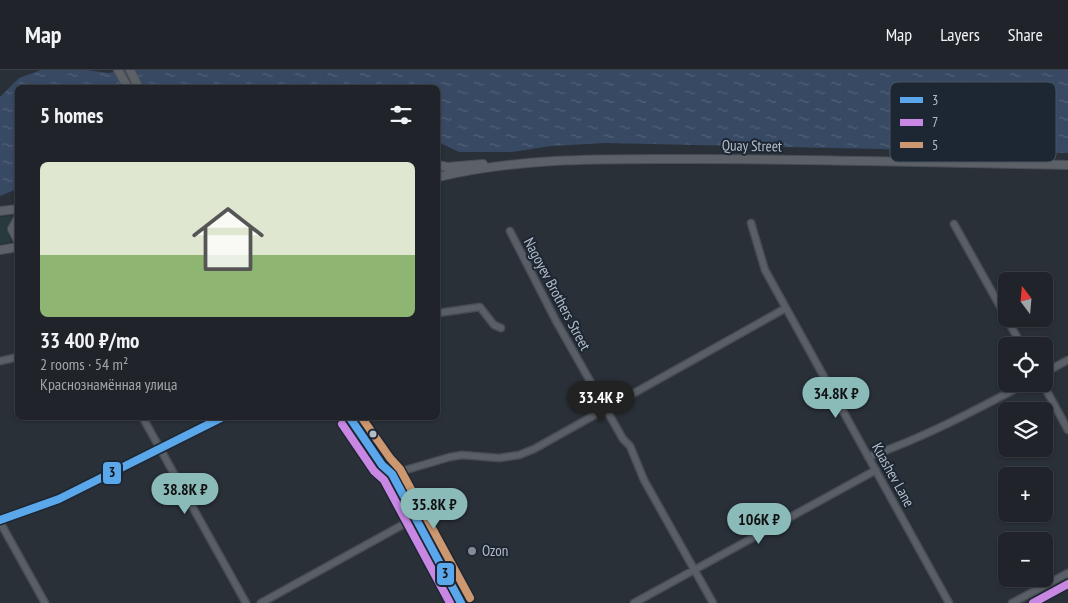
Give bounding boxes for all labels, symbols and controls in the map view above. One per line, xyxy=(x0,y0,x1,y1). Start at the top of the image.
text: Map xyxy=(25,19,62,50)
text: Map xyxy=(886,23,912,46)
text: Layers xyxy=(940,23,980,46)
text: Share xyxy=(1008,23,1043,46)
legend xyxy=(890,82,1056,162)
text: 3 xyxy=(932,91,938,109)
icon: filters xyxy=(387,101,415,129)
text: 5 homes xyxy=(40,102,103,129)
text: 7 xyxy=(932,113,938,131)
street label: Quay Street xyxy=(722,135,782,156)
text: 5 xyxy=(932,136,938,154)
icon: home xyxy=(183,194,273,284)
street label: Nagoyev Brothers Street xyxy=(520,234,595,353)
north arrow xyxy=(998,272,1052,328)
map controls xyxy=(998,272,1053,587)
text: 33 400 ₽/mo xyxy=(40,327,139,354)
button: locate xyxy=(998,337,1053,392)
text: 2 rooms · 54 m² xyxy=(40,354,128,374)
text: Краснознамённая улица xyxy=(40,374,177,394)
pin: 34.8K ₽ xyxy=(790,376,882,419)
pin: 33.4K ₽ xyxy=(555,380,647,423)
text: 34.8K ₽ xyxy=(813,383,859,403)
text: 33.4K ₽ xyxy=(578,387,624,407)
button: layers xyxy=(998,402,1053,457)
unlabelled marker xyxy=(368,429,378,439)
street label: Kuashev Lane xyxy=(868,439,919,510)
line badge: 3 xyxy=(102,461,122,485)
text: 3 xyxy=(109,463,115,481)
button: + xyxy=(998,467,1053,522)
pin: 38.8K ₽ xyxy=(139,472,231,515)
text: 38.8K ₽ xyxy=(162,479,208,499)
pin: 35.8K ₽ xyxy=(388,488,480,530)
text: 35.8K ₽ xyxy=(411,494,457,514)
pin: 106K ₽ xyxy=(718,502,800,545)
text: 106K ₽ xyxy=(738,509,780,529)
button: − xyxy=(998,532,1053,587)
place label: Ozon xyxy=(482,541,508,560)
marker: Ozon xyxy=(466,545,478,557)
line badge: 3 xyxy=(436,562,455,586)
text: 3 xyxy=(442,564,448,582)

